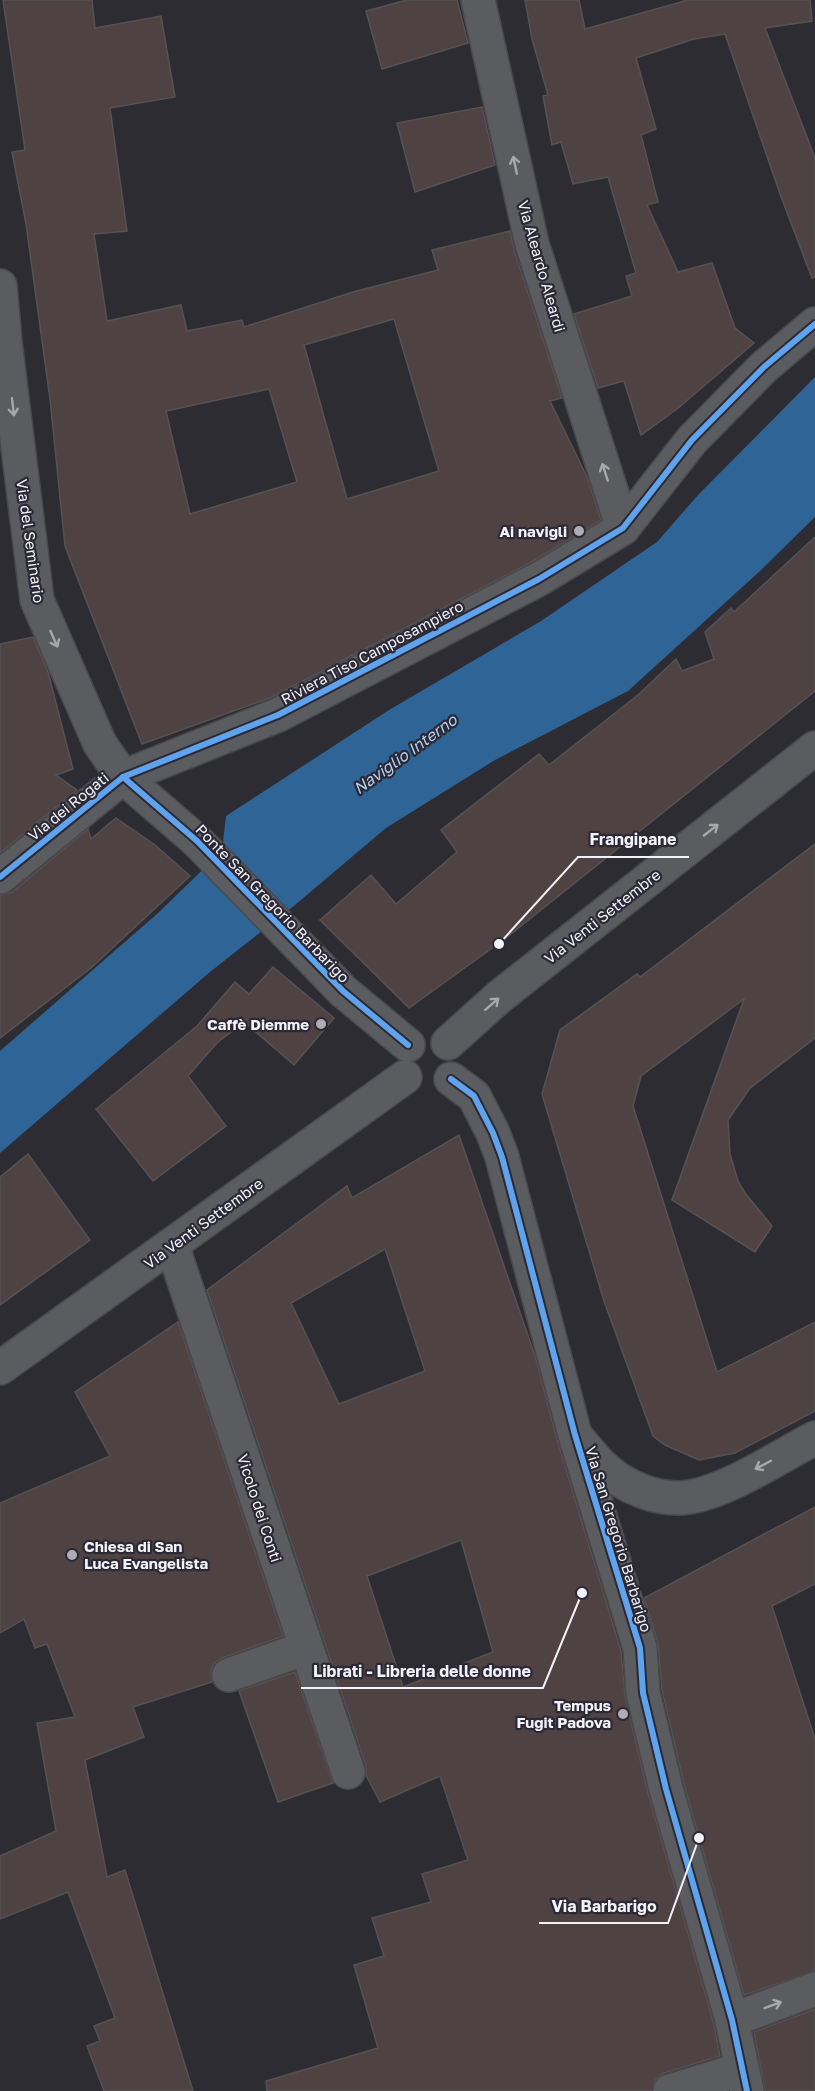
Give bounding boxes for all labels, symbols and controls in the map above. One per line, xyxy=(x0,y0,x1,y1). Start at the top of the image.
one-way arrow xyxy=(508,155,520,174)
street label: Via Aleardo Aleardi xyxy=(515,198,569,334)
one-way arrow xyxy=(8,397,19,417)
one-way arrow xyxy=(599,463,610,482)
street label: Via del Seminario xyxy=(13,478,49,604)
place label: Ai navigli xyxy=(499,522,567,540)
marker: Ai navigli xyxy=(572,524,586,538)
street label: Riviera Tiso Camposampiero xyxy=(278,596,466,708)
one-way arrow xyxy=(49,629,60,648)
water label: Naviglio Interno xyxy=(349,709,462,798)
street label: Via dei Rogati xyxy=(24,768,112,844)
street label: Ponte San Gregorio Barbarigo xyxy=(192,820,354,986)
callout: Frangipane xyxy=(578,823,689,857)
one-way arrow xyxy=(703,824,719,837)
text: Frangipane xyxy=(590,829,676,849)
street label: Via Venti Settembre xyxy=(540,865,664,967)
one-way arrow xyxy=(484,997,499,1011)
place label: Caffè Diemme xyxy=(207,1015,309,1033)
marker: Caffè Diemme xyxy=(314,1017,328,1031)
street label: Via Venti Settembre xyxy=(140,1174,266,1272)
street label: Via San Gregorio Barbarigo xyxy=(582,1444,656,1634)
street label: Vicolo dei Conti xyxy=(234,1452,286,1564)
one-way arrow xyxy=(755,1460,773,1471)
place label: Chiesa di San Luca Evangelista xyxy=(84,1537,208,1572)
marker: Chiesa di San Luca Evangelista xyxy=(65,1548,79,1562)
callout: Librati - Libreria delle donne xyxy=(301,1654,543,1688)
text: Librati - Libreria delle donne xyxy=(313,1661,531,1681)
place label: Tempus Fugit Padova xyxy=(516,1696,611,1731)
marker: Tempus Fugit Padova xyxy=(616,1707,630,1721)
callout: Via Barbarigo xyxy=(539,1889,668,1923)
text: Via Barbarigo xyxy=(551,1896,657,1916)
one-way arrow xyxy=(764,1998,782,2009)

